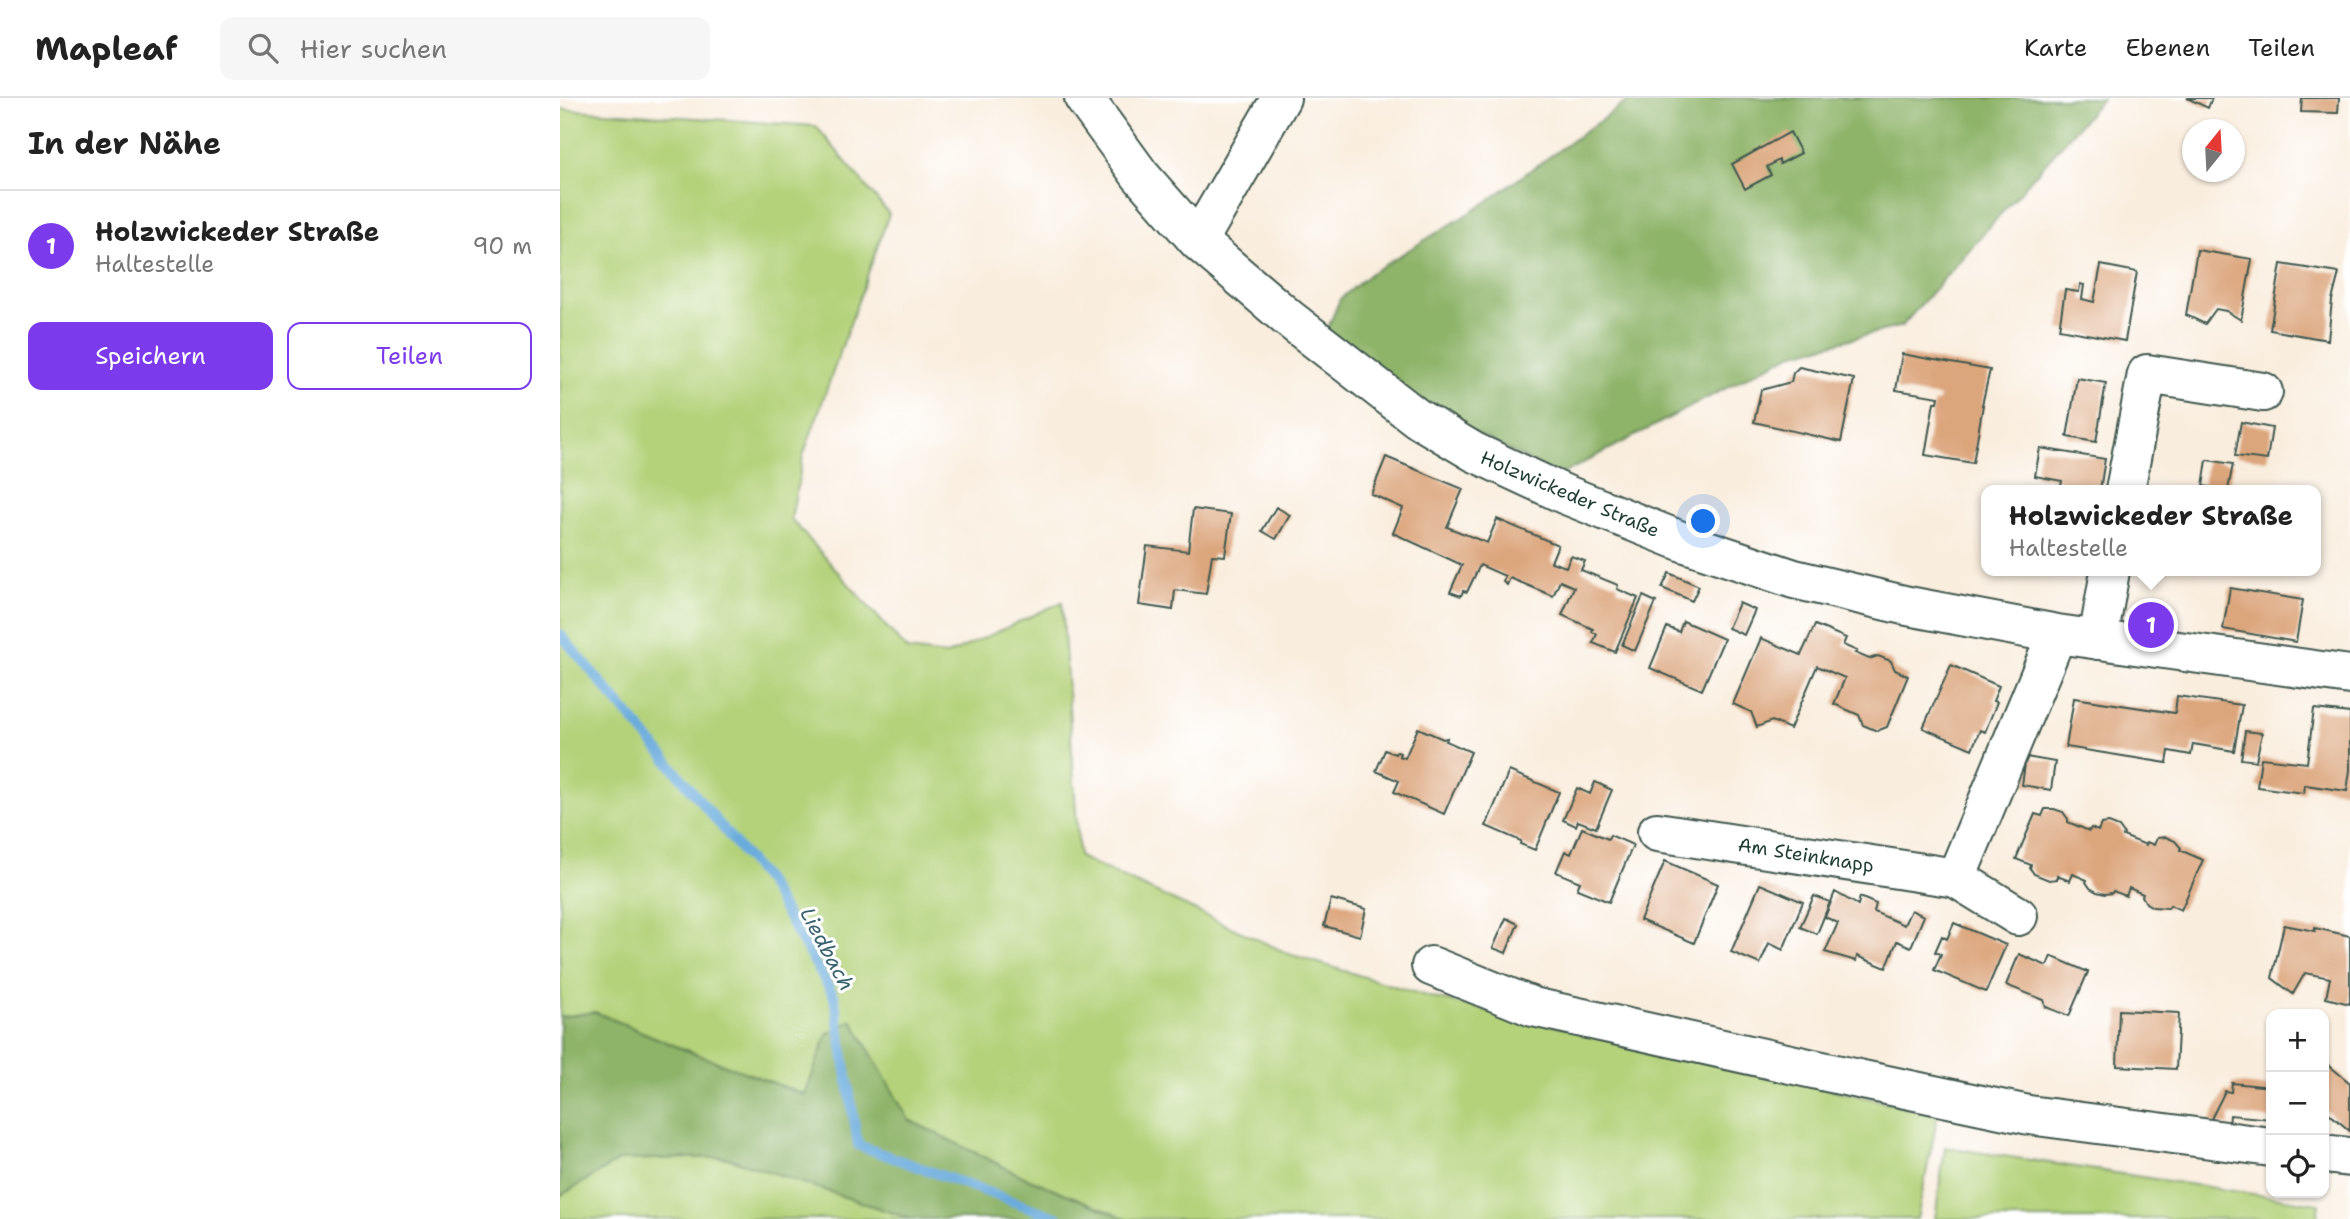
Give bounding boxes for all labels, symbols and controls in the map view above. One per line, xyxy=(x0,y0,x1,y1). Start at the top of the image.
search box xyxy=(220,17,710,80)
text: Mapleaf xyxy=(35,26,178,71)
icon: search xyxy=(244,29,282,67)
text: Hier suchen xyxy=(300,31,447,66)
text: Karte xyxy=(2024,32,2087,64)
text: Ebenen xyxy=(2125,32,2210,64)
text: Teilen xyxy=(2248,32,2315,64)
north arrow xyxy=(2182,119,2245,182)
text: In der Nähe xyxy=(28,123,221,164)
text: Holzwickeder Straße xyxy=(95,214,379,249)
text: 1 xyxy=(46,231,56,261)
text: 90 m xyxy=(472,231,532,261)
text: Haltestelle xyxy=(95,249,214,279)
button: Speichern xyxy=(28,322,273,390)
button: Teilen xyxy=(287,322,532,390)
street label: Holzwickeder Straße xyxy=(1477,445,1663,543)
popup xyxy=(1981,485,2321,576)
text: Holzwickeder Straße xyxy=(2009,498,2293,533)
your location xyxy=(1686,504,1720,538)
text: Haltestelle xyxy=(2009,533,2128,563)
pin: 1 xyxy=(2128,599,2174,651)
street label: Am Steinknapp xyxy=(1736,832,1876,878)
water label: Liedbach xyxy=(793,902,861,996)
map controls xyxy=(2266,1009,2329,1198)
button: + xyxy=(2266,1009,2329,1072)
button: − xyxy=(2266,1072,2329,1135)
button: locate xyxy=(2266,1135,2329,1198)

